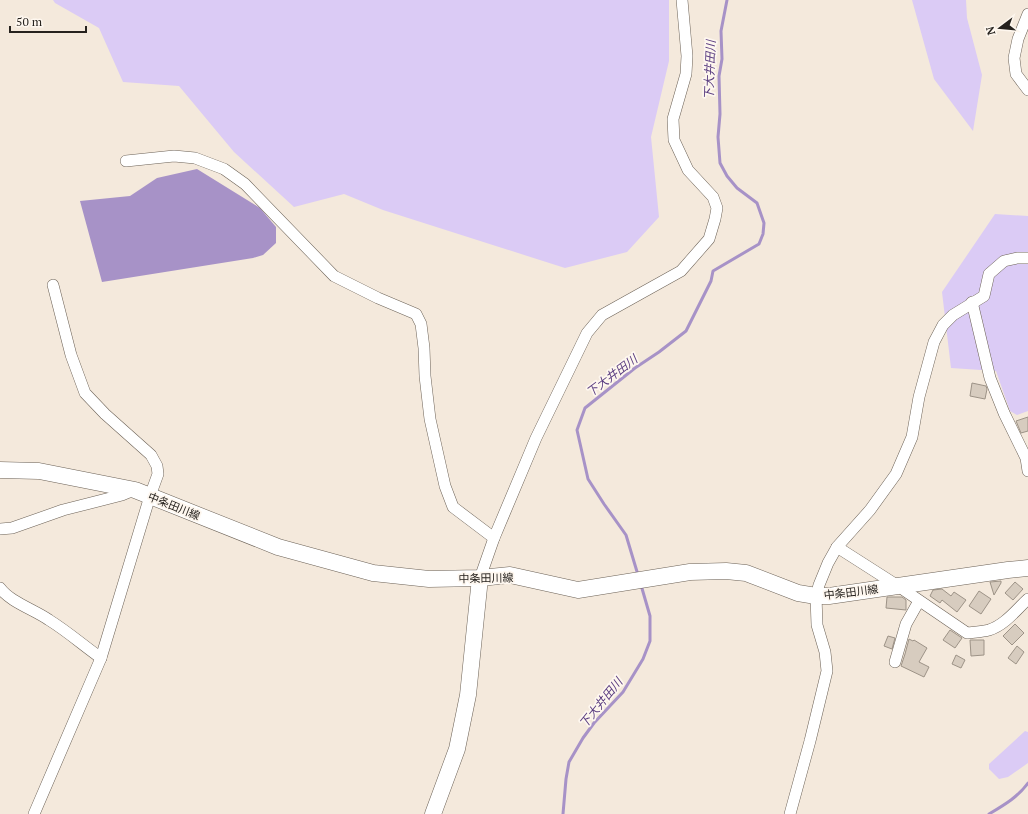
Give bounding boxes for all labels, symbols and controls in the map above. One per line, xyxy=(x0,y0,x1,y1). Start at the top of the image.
scale bar xyxy=(10,8,86,34)
north arrow xyxy=(980,8,1020,48)
text: 50 m xyxy=(16,14,43,29)
text: N xyxy=(982,24,998,37)
water label: 下大井田川 xyxy=(701,38,718,100)
water label: 下大井田川 xyxy=(583,350,642,400)
street label: 中条田川線 xyxy=(146,489,202,523)
street label: 中条田川線 xyxy=(458,571,514,585)
street label: 中条田川線 xyxy=(823,582,879,602)
water label: 下大井田川 xyxy=(576,673,627,731)

